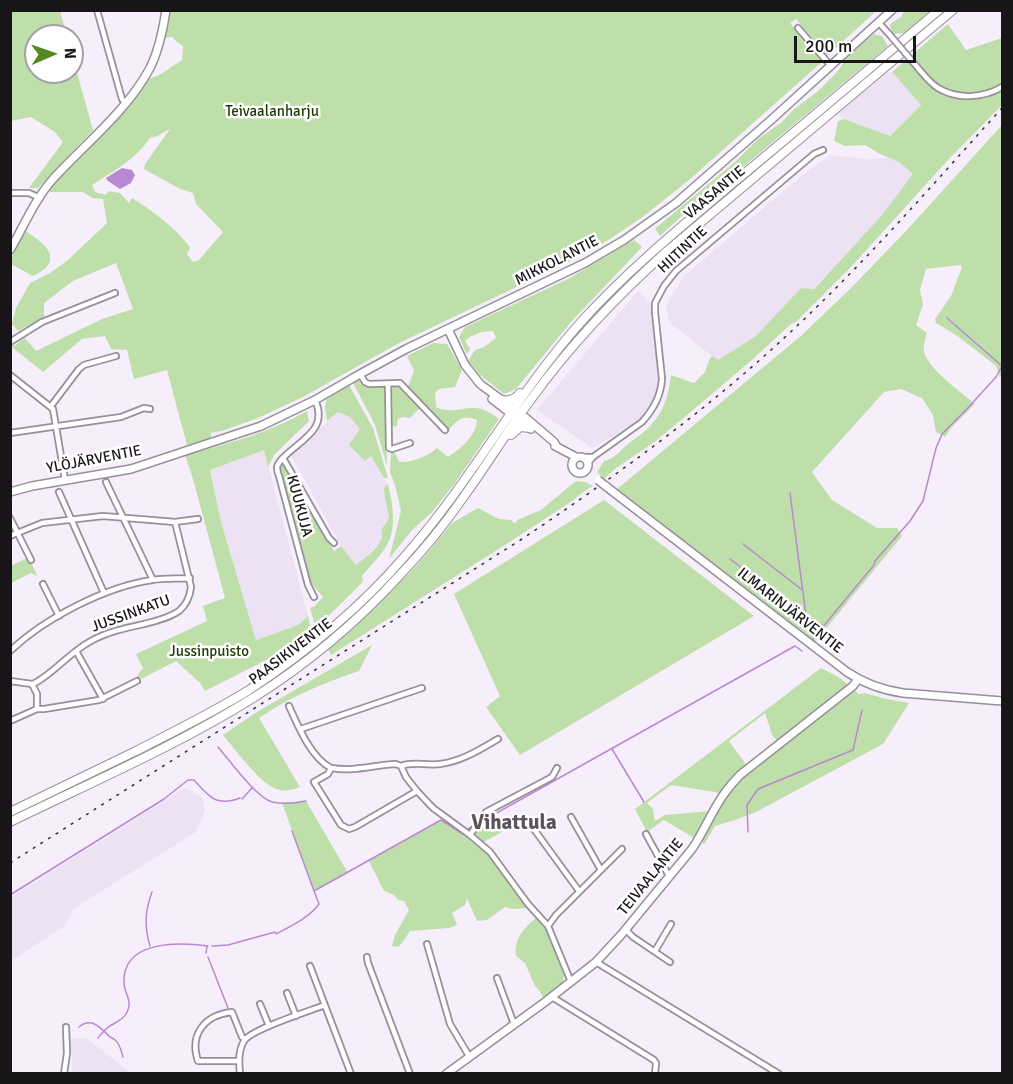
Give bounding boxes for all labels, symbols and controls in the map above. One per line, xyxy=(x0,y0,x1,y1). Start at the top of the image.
north arrow xyxy=(24,24,84,84)
scale bar xyxy=(797,24,918,62)
text: 200 m xyxy=(805,35,852,57)
text: N xyxy=(60,48,80,59)
park label: Teivaalanharju xyxy=(225,103,319,121)
street label: VAASANTIE xyxy=(681,162,749,224)
street label: HIITINTIE xyxy=(654,223,712,277)
street label: MIKKOLANTIE xyxy=(512,232,602,290)
street label: YLÖJÄRVENTIE xyxy=(45,442,143,478)
street label: KUUKUJA xyxy=(282,473,316,539)
street label: ILMARINJÄRVENTIE xyxy=(734,564,846,658)
street label: JUSSINKATU xyxy=(89,591,173,637)
street label: PAASIKIVENTIE xyxy=(246,615,336,689)
park label: Jussinpuisto xyxy=(169,643,249,661)
district label: Vihattula xyxy=(471,810,557,836)
street label: TEIVAALANTIE xyxy=(614,835,688,919)

